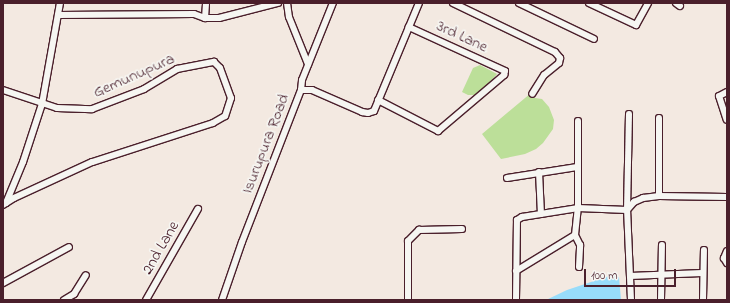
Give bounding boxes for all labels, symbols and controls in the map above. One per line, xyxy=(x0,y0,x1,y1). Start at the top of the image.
street label: 3rd Lane xyxy=(433,17,491,57)
street label: Gemunupura xyxy=(90,50,178,102)
street label: Isurupura Road xyxy=(238,91,294,197)
street label: 2nd Lane xyxy=(138,218,184,278)
scale bar xyxy=(586,261,678,287)
text: 100 m xyxy=(591,267,618,285)

